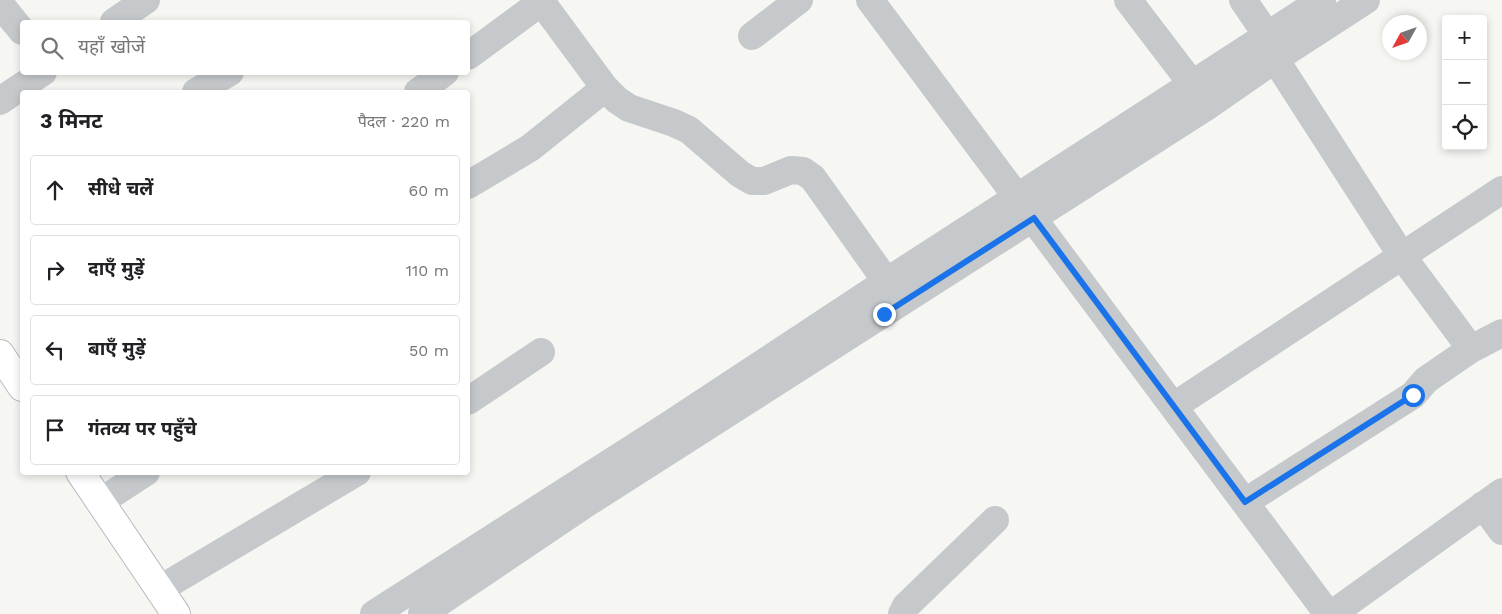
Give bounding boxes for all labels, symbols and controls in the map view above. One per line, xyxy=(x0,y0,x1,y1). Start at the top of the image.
north arrow xyxy=(1382,15,1427,60)
map controls xyxy=(1442,15,1487,150)
button: + xyxy=(1442,15,1487,60)
search box xyxy=(20,20,470,75)
icon: search xyxy=(38,34,66,62)
text: यहाँ खोजें xyxy=(78,35,145,58)
button: − xyxy=(1442,60,1487,105)
button: locate xyxy=(1442,105,1487,150)
text: 3 मिनट xyxy=(40,108,103,133)
text: पैदल · 220 m xyxy=(358,112,450,131)
icon: ahead xyxy=(41,176,69,204)
text: सीधे चलें xyxy=(88,177,153,200)
text: 60 m xyxy=(409,181,449,200)
icon: right xyxy=(41,256,69,284)
text: दाएँ मुड़ें xyxy=(88,257,144,280)
text: 110 m xyxy=(406,261,449,280)
route end xyxy=(873,303,896,326)
icon: left xyxy=(41,336,69,364)
text: बाएँ मुड़ें xyxy=(88,337,146,360)
text: 50 m xyxy=(409,341,449,360)
route start xyxy=(1402,384,1425,407)
icon: arrive xyxy=(41,416,69,444)
text: गंतव्य पर पहुँचे xyxy=(88,417,197,440)

